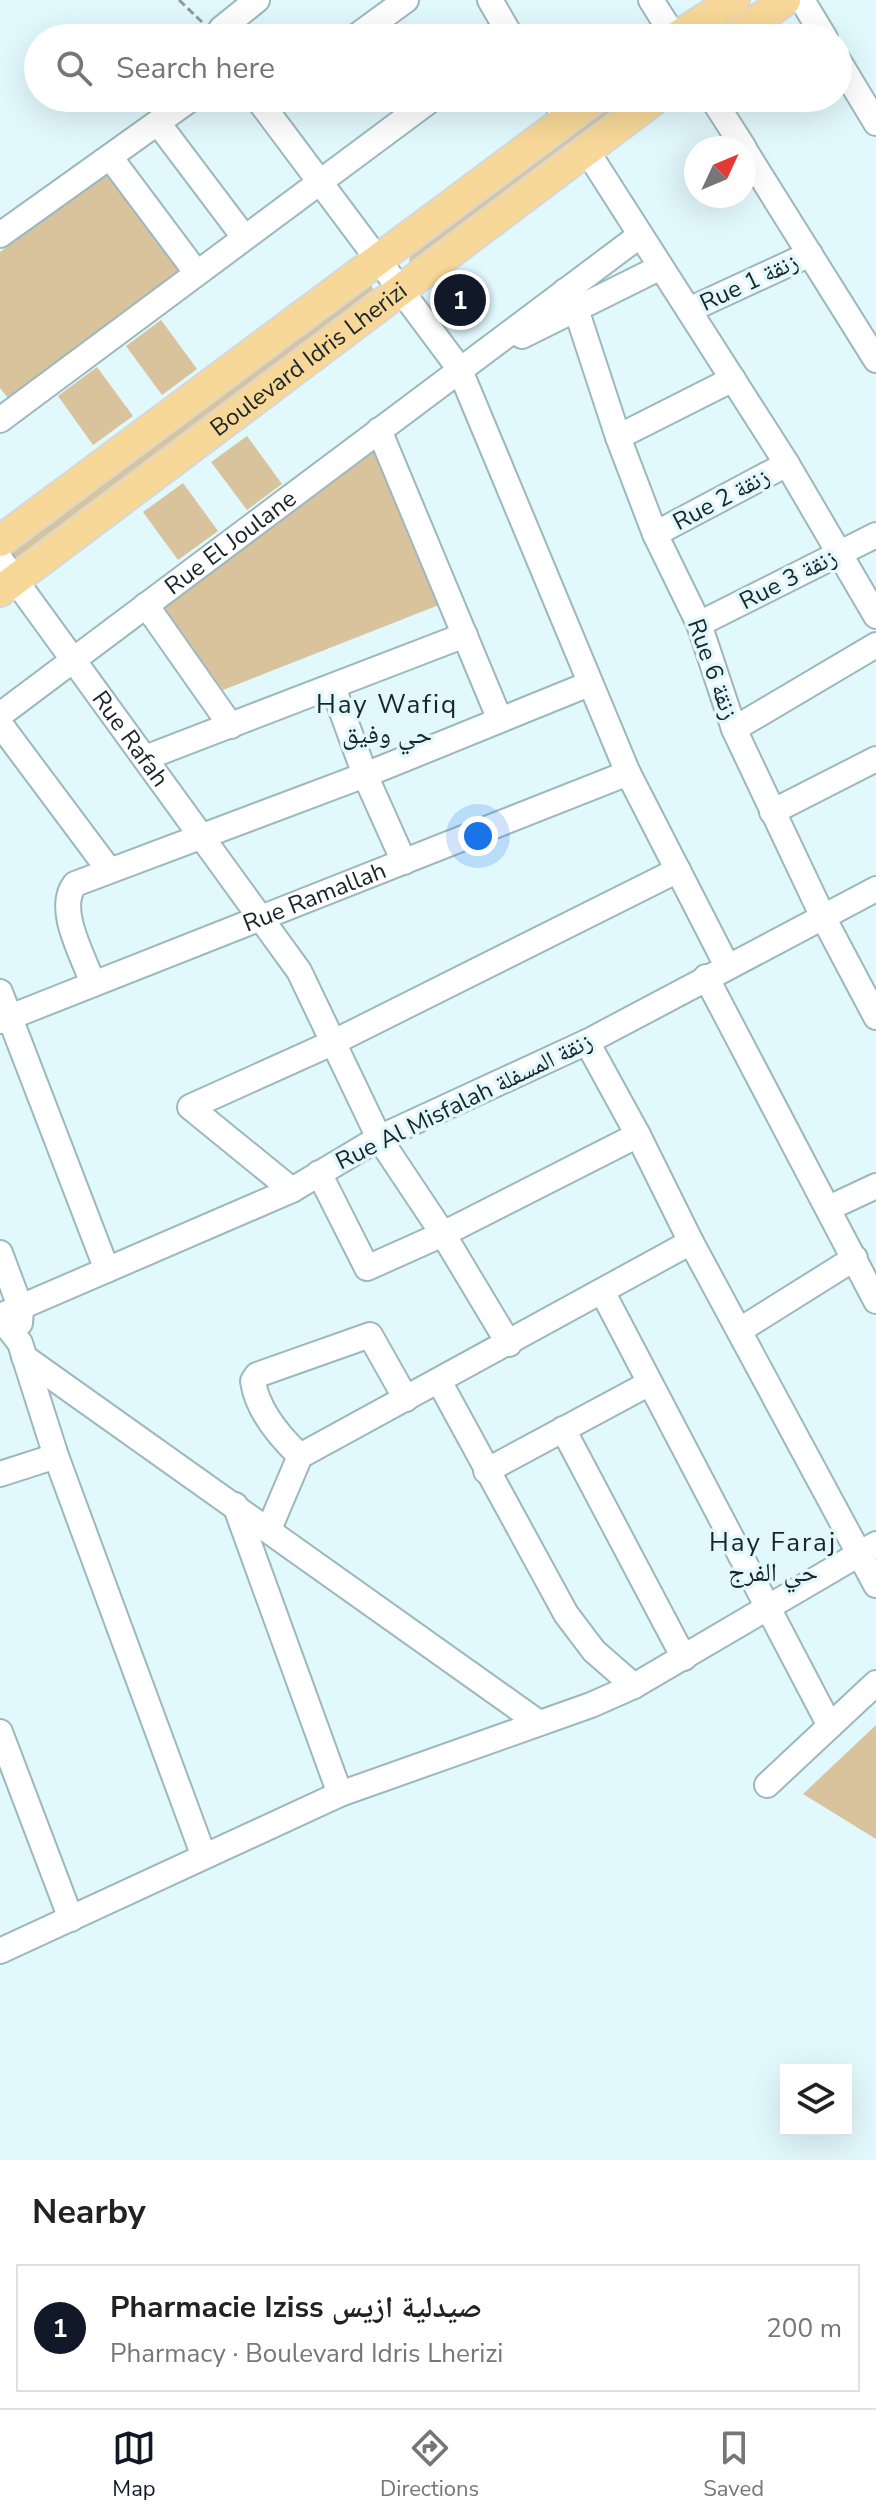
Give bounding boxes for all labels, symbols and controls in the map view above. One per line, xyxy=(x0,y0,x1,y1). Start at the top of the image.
search box xyxy=(24,24,852,112)
icon: search xyxy=(52,46,96,90)
text: Search here xyxy=(116,48,275,89)
north arrow xyxy=(684,136,756,208)
street label: Rue 1 زنقة xyxy=(695,245,803,319)
pin: 1 xyxy=(434,270,486,330)
street label: Boulevard Idris Lherizi xyxy=(204,275,414,444)
street label: Rue 2 زنقة xyxy=(667,460,775,538)
street label: Rue El Joulane xyxy=(158,482,303,602)
street label: Rue 3 زنقة xyxy=(734,541,842,617)
street label: Rue 6 زنقة xyxy=(680,614,746,724)
street label: Rue Rafah xyxy=(85,684,176,793)
district label: Hay Wafiq حي وفيق xyxy=(316,687,458,754)
your location xyxy=(458,816,498,856)
street label: Rue Ramallah xyxy=(238,854,391,939)
street label: Rue Al Misfalah زنقة المسفلة xyxy=(330,1025,598,1177)
district label: Hay Faraj حي الفرج xyxy=(709,1525,837,1592)
map controls xyxy=(780,2064,852,2136)
button: layers xyxy=(780,2064,852,2136)
text: Nearby xyxy=(32,2189,146,2235)
text: Pharmacie Iziss صيدلية ازيس xyxy=(110,2287,482,2328)
text: 1 xyxy=(52,2311,68,2346)
text: 200 m xyxy=(766,2311,842,2346)
text: Pharmacy · Boulevard Idris Lherizi xyxy=(110,2336,503,2371)
tab: Map xyxy=(112,2426,156,2504)
tab: Directions xyxy=(380,2426,479,2504)
tab: Saved xyxy=(703,2426,764,2504)

